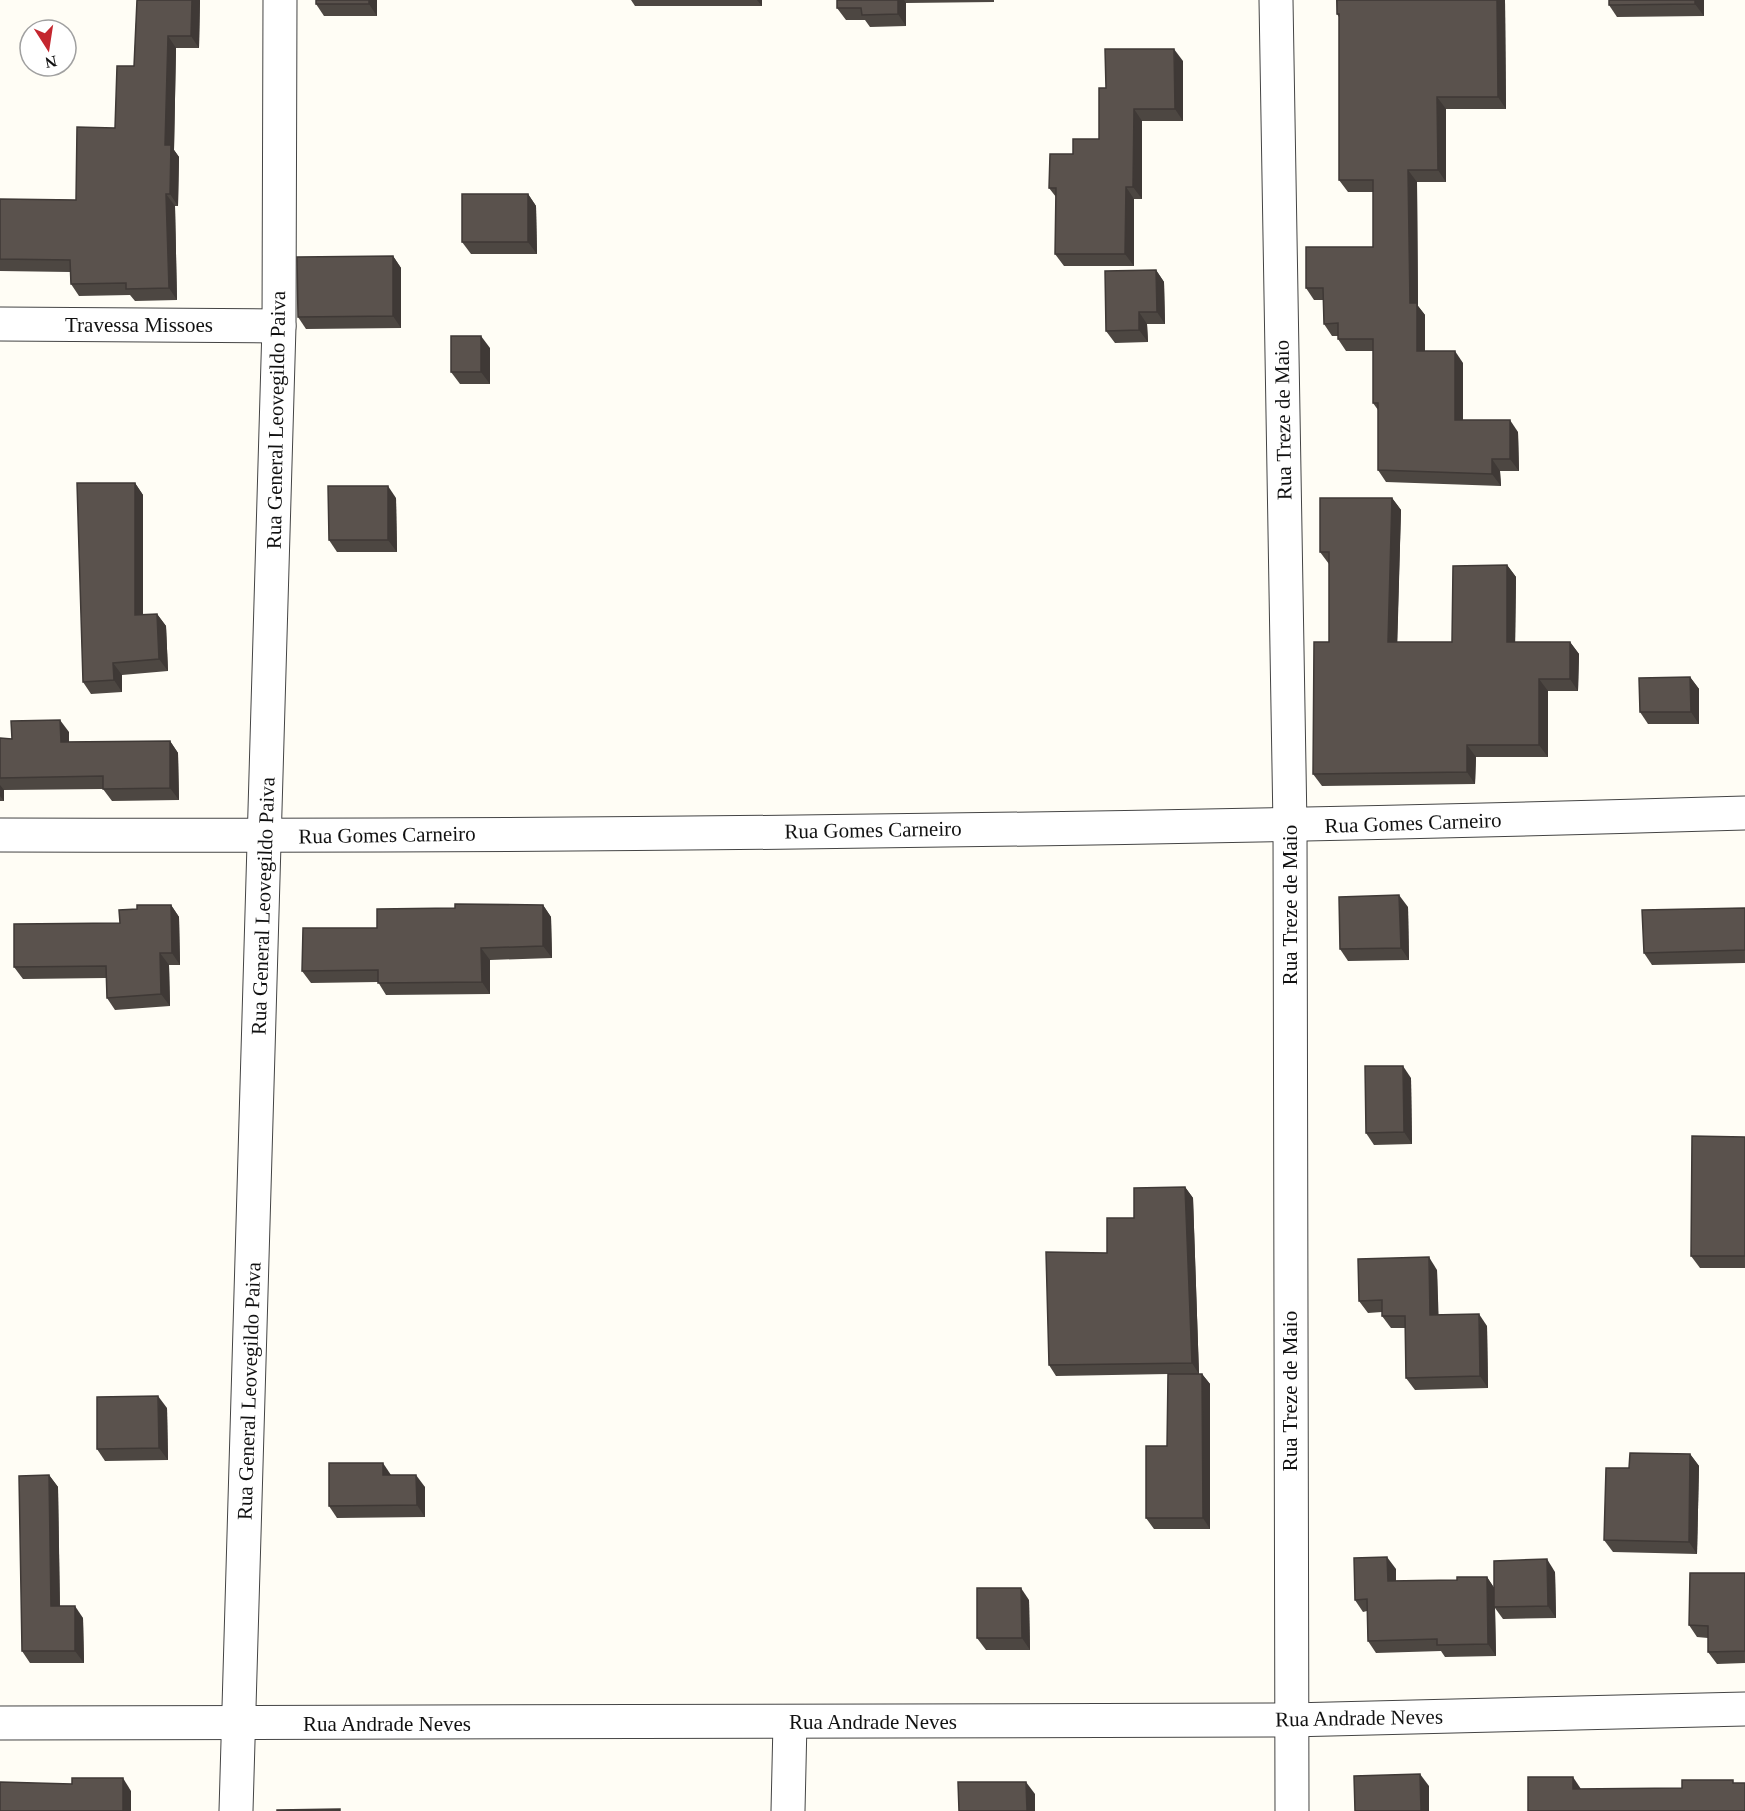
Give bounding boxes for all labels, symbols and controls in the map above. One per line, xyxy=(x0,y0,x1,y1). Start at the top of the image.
north arrow xyxy=(18,18,78,78)
text: N xyxy=(43,53,58,72)
street label: Rua General Leovegildo Paiva xyxy=(262,290,290,549)
street label: Travessa Missoes xyxy=(65,313,213,337)
street label: Rua Treze de Maio xyxy=(1270,340,1296,500)
street label: Rua General Leovegildo Paiva xyxy=(246,776,280,1036)
street label: Rua Gomes Carneiro xyxy=(1324,808,1502,838)
street label: Rua Gomes Carneiro xyxy=(784,816,962,844)
street label: Rua Gomes Carneiro xyxy=(298,821,476,849)
street label: Rua Treze de Maio xyxy=(1278,825,1302,985)
street label: Rua General Leovegildo Paiva xyxy=(232,1261,266,1521)
street label: Rua Treze de Maio xyxy=(1278,1311,1302,1471)
street label: Rua Andrade Neves xyxy=(1275,1705,1443,1731)
street label: Rua Andrade Neves xyxy=(789,1710,957,1734)
street label: Rua Andrade Neves xyxy=(303,1712,471,1736)

